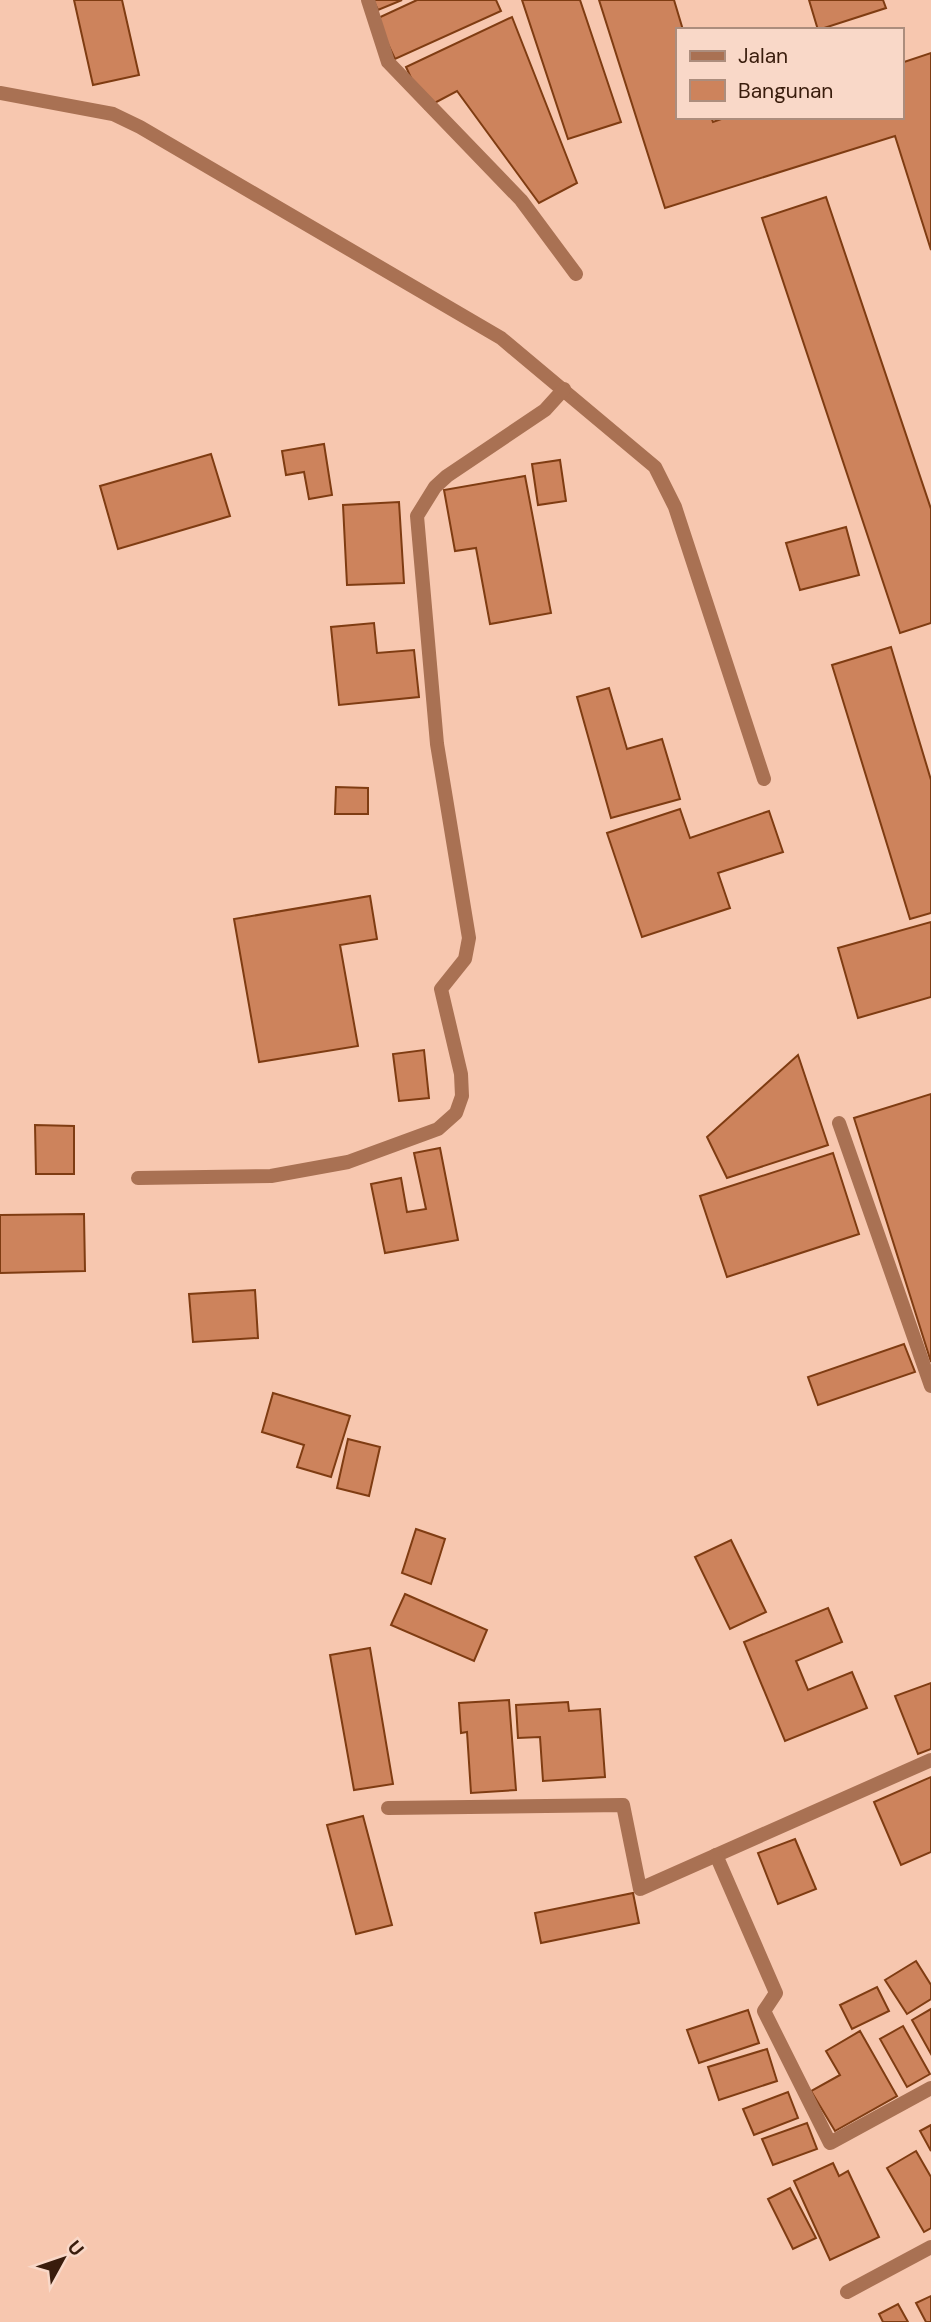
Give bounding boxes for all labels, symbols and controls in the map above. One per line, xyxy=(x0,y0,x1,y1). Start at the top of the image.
legend xyxy=(676,28,903,119)
text: Jalan xyxy=(738,42,788,70)
text: Bangunan xyxy=(738,77,833,105)
north arrow xyxy=(28,2224,98,2294)
text: U xyxy=(62,2235,89,2261)

